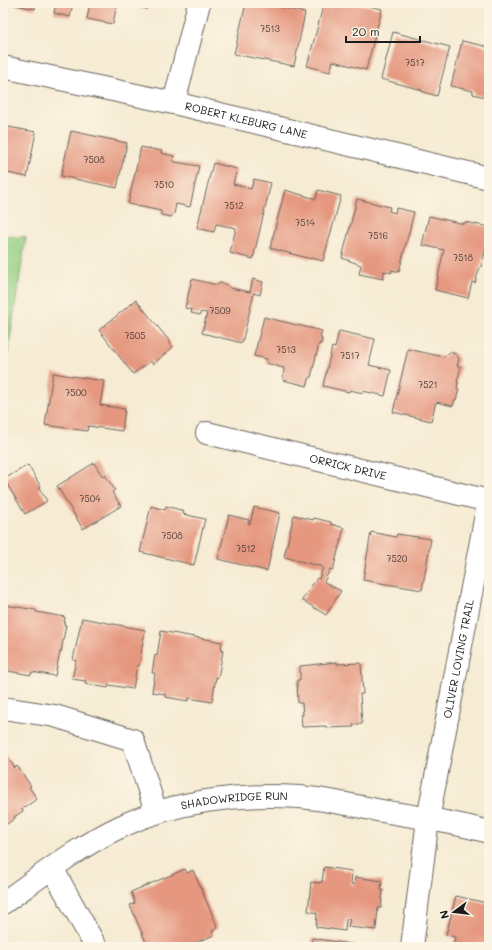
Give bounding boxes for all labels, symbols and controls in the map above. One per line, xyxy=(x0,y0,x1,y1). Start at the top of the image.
scale bar xyxy=(346,18,420,44)
house number: 7513 xyxy=(260,23,280,34)
text: 20 m xyxy=(352,23,380,39)
house number: 7517 xyxy=(405,57,425,68)
street label: ROBERT KLEBURG LANE xyxy=(184,98,309,142)
house number: 7508 xyxy=(83,154,105,165)
house number: 7510 xyxy=(154,179,174,190)
house number: 7512 xyxy=(224,200,244,211)
house number: 7514 xyxy=(295,217,315,228)
house number: 7516 xyxy=(368,230,388,241)
house number: 7518 xyxy=(453,252,473,263)
house number: 7509 xyxy=(209,305,231,316)
house number: 7505 xyxy=(124,330,146,341)
house number: 7513 xyxy=(276,344,296,355)
house number: 7517 xyxy=(340,350,360,361)
house number: 7521 xyxy=(418,379,438,390)
house number: 7500 xyxy=(65,387,87,398)
street label: ORRICK DRIVE xyxy=(308,450,388,483)
house number: 7504 xyxy=(79,493,101,504)
house number: 7508 xyxy=(161,530,183,541)
house number: 7512 xyxy=(236,543,256,554)
house number: 7520 xyxy=(387,553,408,564)
street label: OLIVER LOVING TRAIL xyxy=(439,598,477,720)
street label: SHADOWRIDGE RUN xyxy=(179,788,288,813)
north arrow xyxy=(434,892,474,932)
text: N xyxy=(436,909,452,921)

